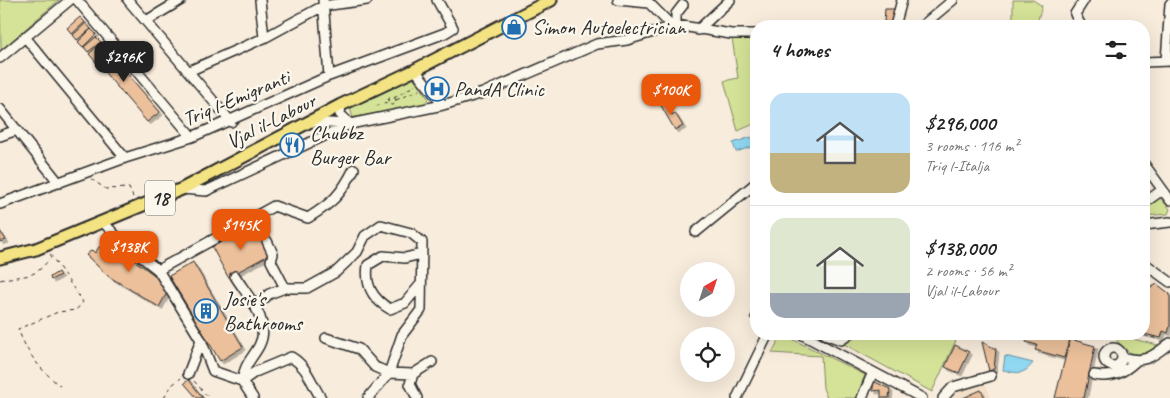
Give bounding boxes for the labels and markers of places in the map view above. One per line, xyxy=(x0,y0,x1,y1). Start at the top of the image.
shop icon: Simon Autoelectrician xyxy=(501,14,527,40)
place label: Simon Autoelectrician xyxy=(532,14,687,40)
pin: $296K xyxy=(89,41,159,83)
pin: $100K xyxy=(636,74,706,116)
hospital icon: PandA Clinic xyxy=(424,76,450,102)
place label: PandA Clinic xyxy=(454,76,545,102)
place label: Chubbz Burger Bar xyxy=(310,120,393,170)
restaurant icon: Chubbz Burger Bar xyxy=(279,132,305,158)
pin: $145K xyxy=(206,208,276,251)
pin: $138K xyxy=(94,230,164,273)
place label: Josie's Bathrooms xyxy=(223,286,304,336)
building icon: Josie's Bathrooms xyxy=(193,298,219,324)

